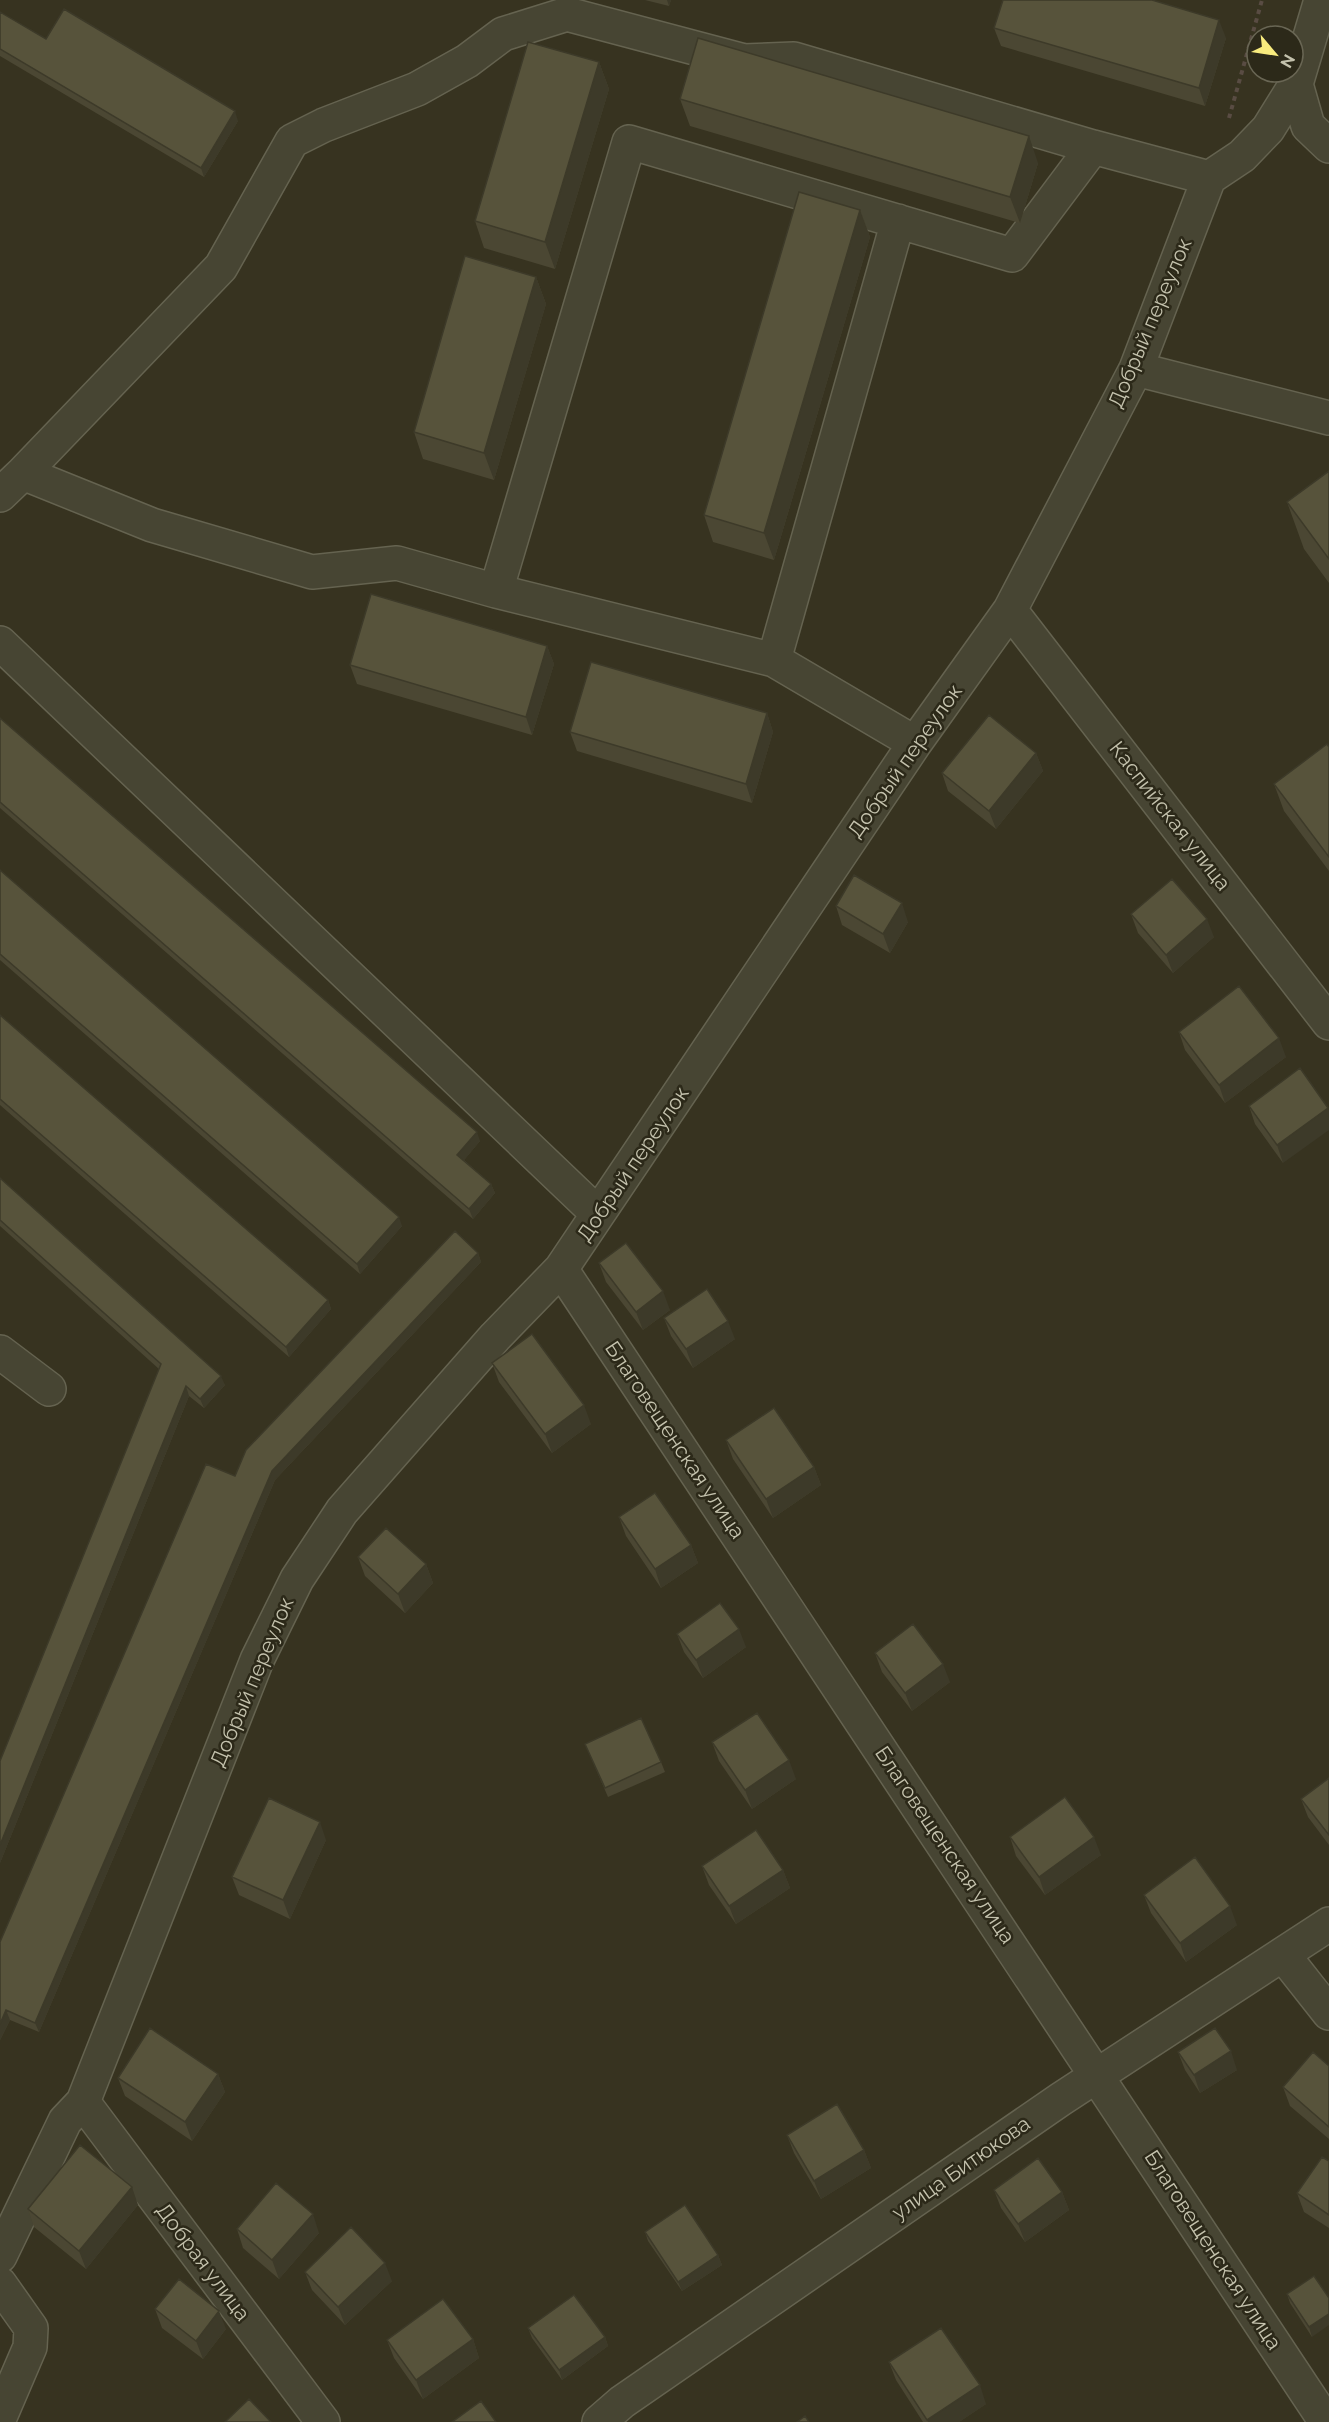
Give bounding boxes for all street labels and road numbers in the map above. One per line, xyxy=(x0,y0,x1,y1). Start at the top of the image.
street label: Добрый переулок xyxy=(1102,234,1197,411)
street label: Добрый переулок xyxy=(842,679,967,842)
street label: Каспийская улица xyxy=(1104,736,1236,895)
street label: Добрый переулок xyxy=(571,1081,694,1246)
street label: Благовещенская улица xyxy=(600,1336,751,1543)
street label: Добрый переулок xyxy=(204,1593,299,1770)
street label: Благовещенская улица xyxy=(870,1741,1021,1948)
street label: улица Битюкова xyxy=(887,2111,1035,2225)
street label: Благовещенская улица xyxy=(1140,2145,1287,2354)
street label: Добрая улица xyxy=(151,2198,256,2325)

